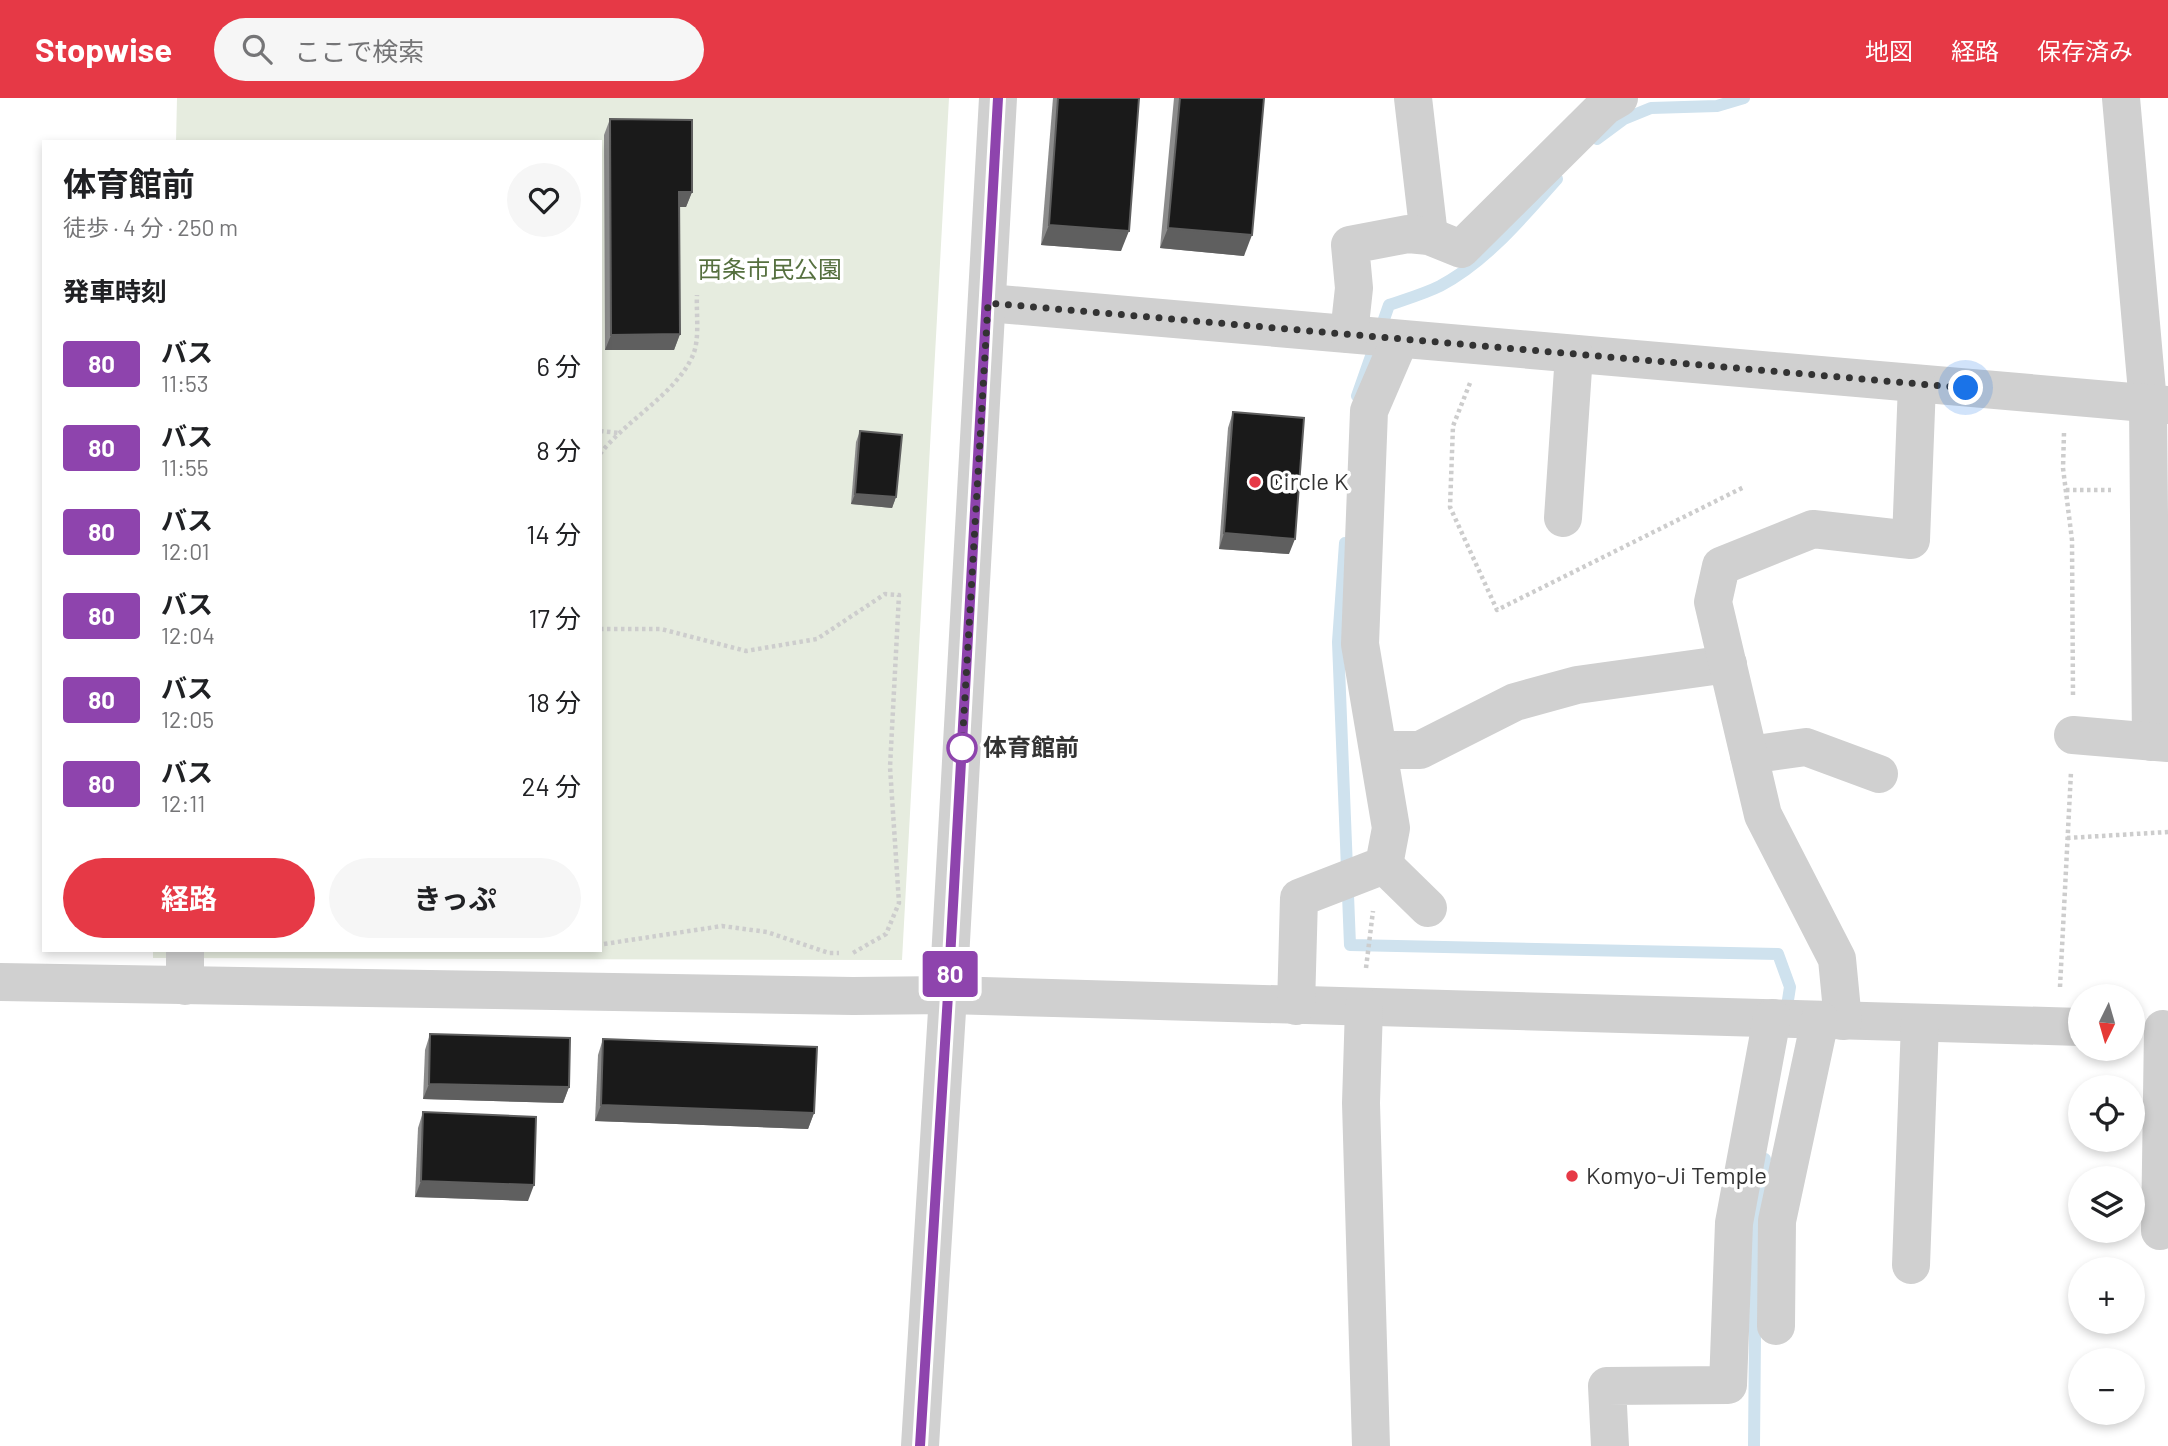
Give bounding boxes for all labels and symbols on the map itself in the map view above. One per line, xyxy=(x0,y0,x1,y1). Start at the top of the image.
park label: 西条市民公園 xyxy=(698,254,842,283)
your location xyxy=(1948,370,1983,405)
place label: Circle K xyxy=(1269,466,1349,495)
marker: Circle K xyxy=(1247,474,1263,490)
place label: 体育館前 xyxy=(983,732,1079,761)
marker: 体育館前 xyxy=(947,733,977,763)
line badge: 80 xyxy=(918,951,982,997)
north arrow xyxy=(2068,984,2146,1060)
place label: Komyo-Ji Temple xyxy=(1586,1160,1767,1189)
marker: Komyo-Ji Temple xyxy=(1564,1168,1580,1184)

